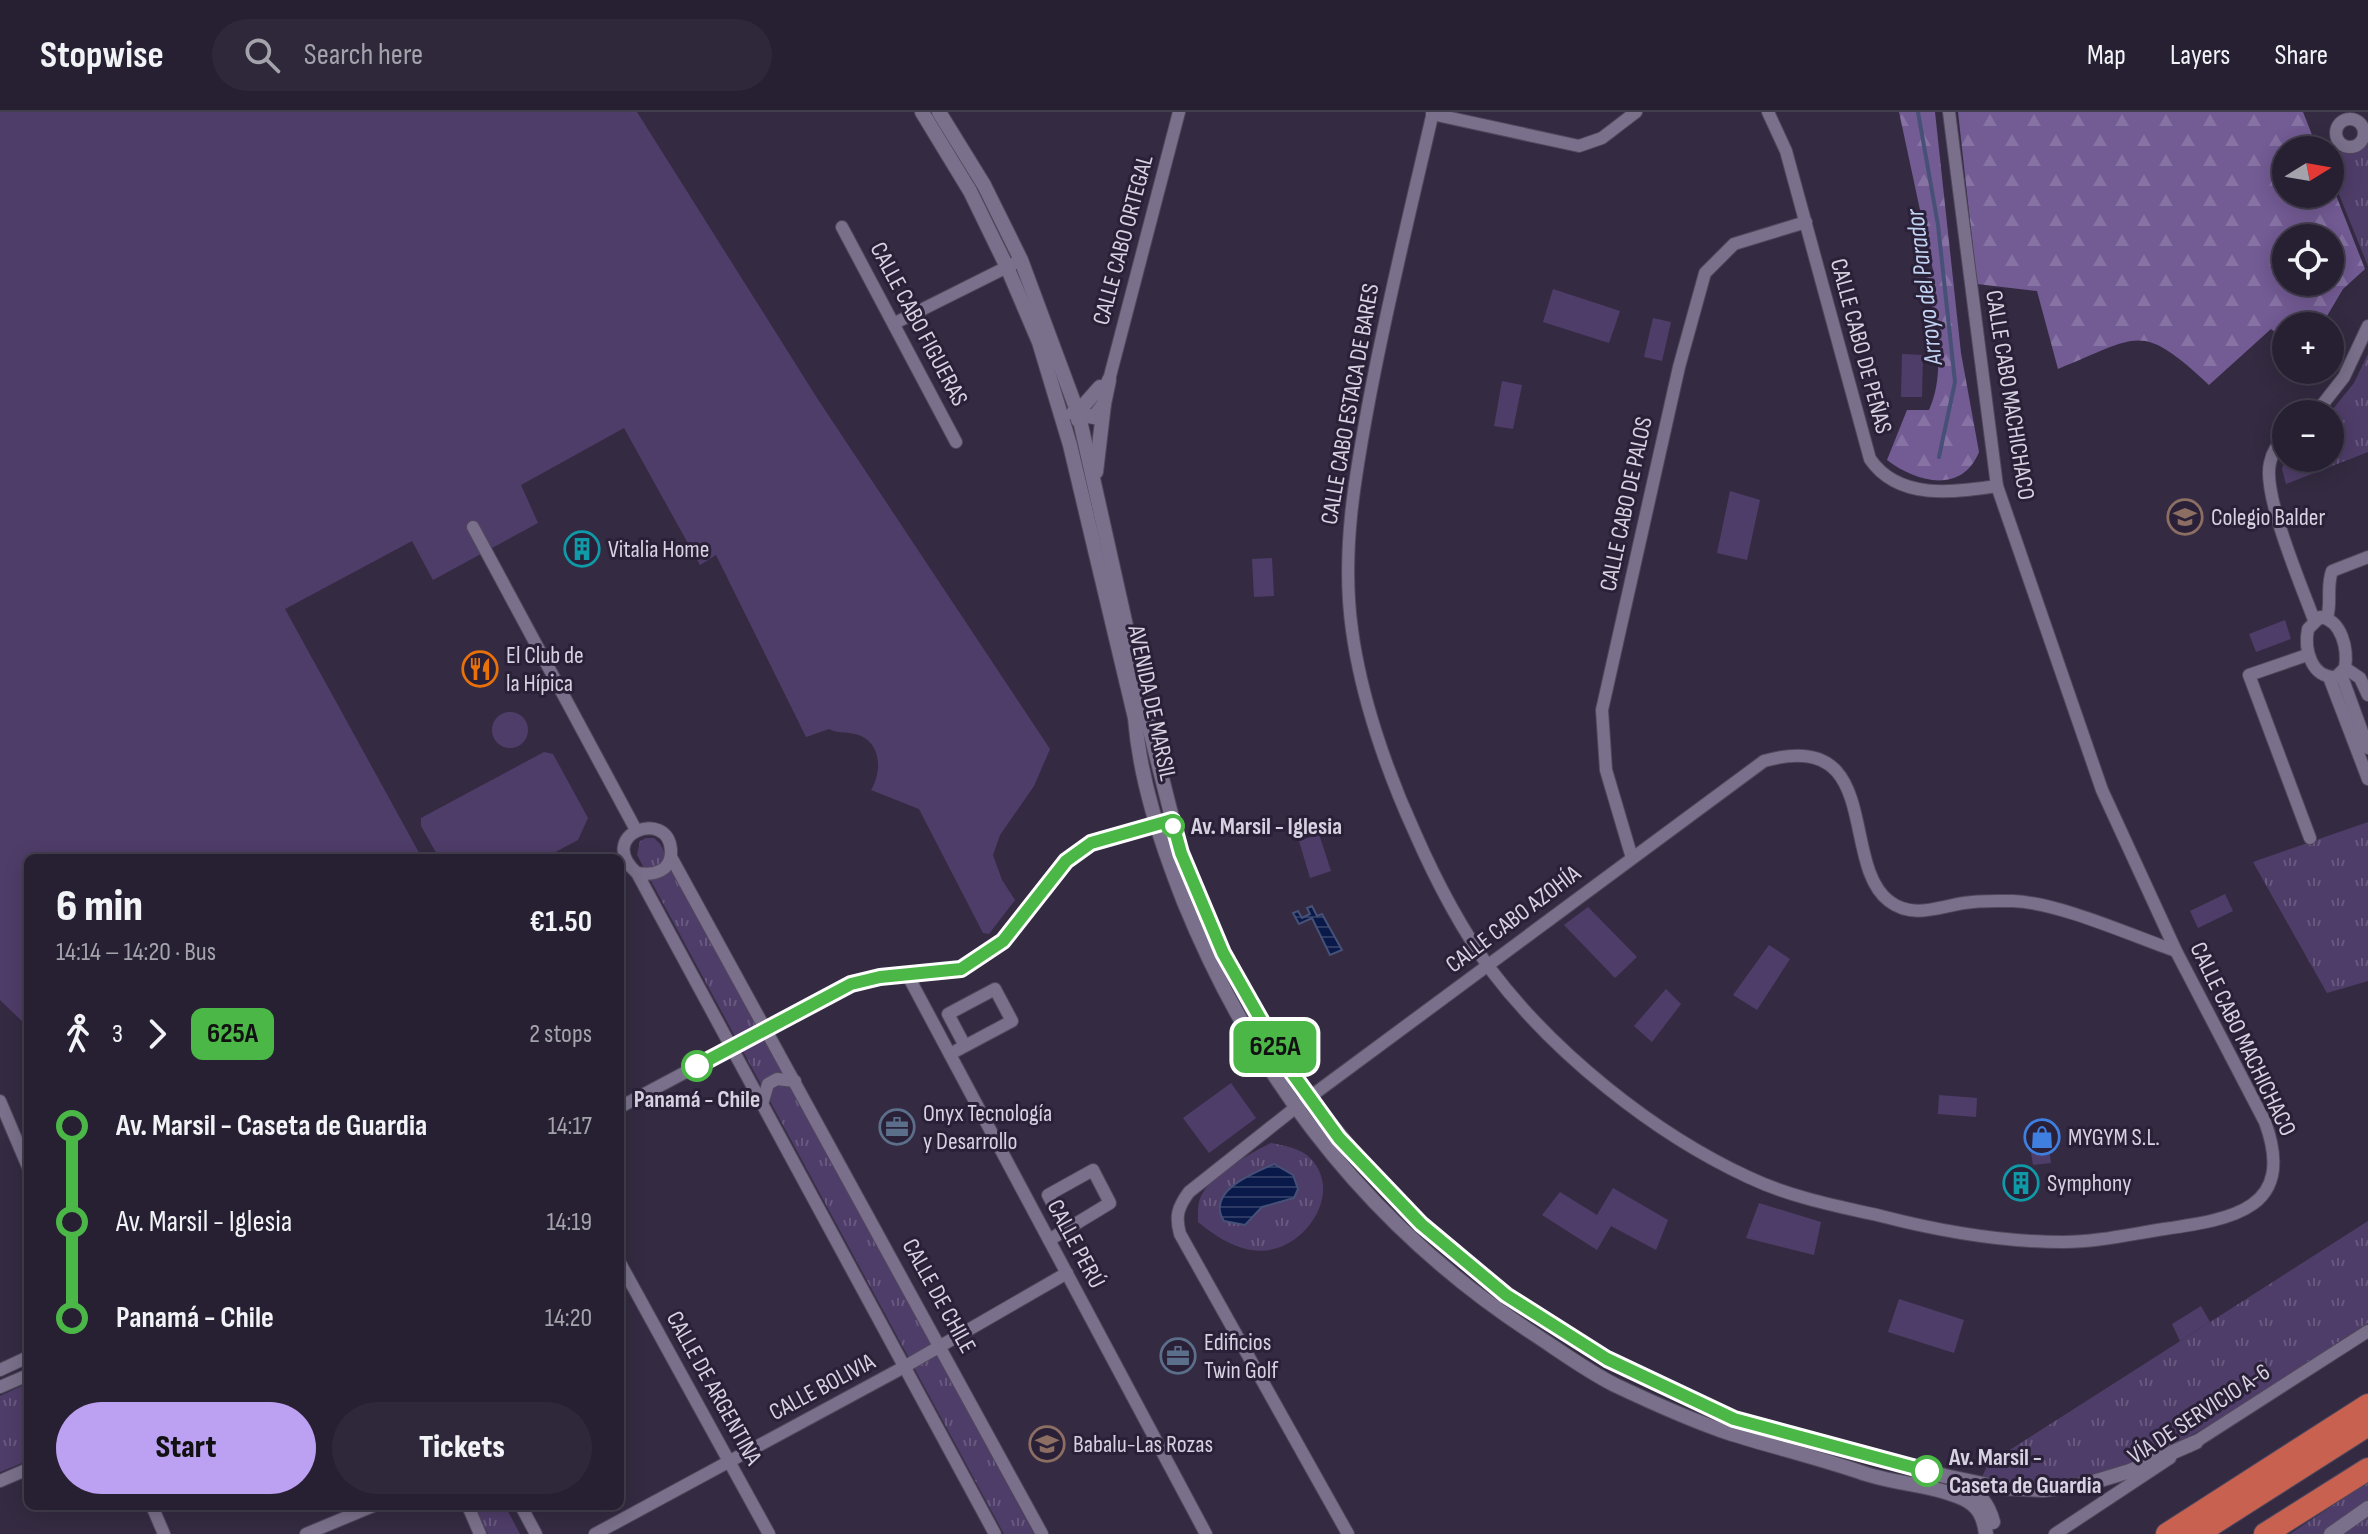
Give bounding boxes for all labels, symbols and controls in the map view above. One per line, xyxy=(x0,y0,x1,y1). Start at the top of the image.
search box xyxy=(212,19,772,91)
text: Stopwise xyxy=(40,33,164,78)
icon: search xyxy=(240,33,284,77)
text: Search here xyxy=(304,37,423,73)
text: Map xyxy=(2087,39,2126,72)
text: Layers xyxy=(2170,39,2230,72)
text: Share xyxy=(2274,39,2328,72)
north arrow xyxy=(2272,136,2344,208)
map controls xyxy=(2272,136,2344,472)
street label: CALLE CABO ORTEGAL xyxy=(1086,152,1160,328)
water label: Arroyo del Parador xyxy=(1900,206,1950,368)
button: locate xyxy=(2272,224,2344,296)
street label: CALLE CABO FIGUERAS xyxy=(864,237,974,411)
street label: CALLE CABO DE PEÑAS xyxy=(1824,255,1898,437)
street label: CALLE CABO ESTACA DE BARES xyxy=(1315,281,1385,527)
street label: CALLE CABO MACHICHACO xyxy=(1979,288,2041,502)
button: + xyxy=(2272,312,2344,384)
button: − xyxy=(2272,400,2344,472)
street label: CALLE CABO DE PALOS xyxy=(1593,414,1659,594)
school or university icon: Colegio Balder xyxy=(2166,498,2204,536)
place label: Colegio Balder xyxy=(2211,503,2325,532)
building icon: Vitalia Home xyxy=(563,530,601,568)
place label: Vitalia Home xyxy=(608,535,709,564)
street label: AVENIDA DE MARSIL xyxy=(1121,622,1183,783)
place label: El Club de la Hípica xyxy=(506,641,584,698)
restaurant icon: El Club de la Hípica xyxy=(461,650,499,688)
place label: Av. Marsil - Iglesia xyxy=(1190,812,1342,841)
marker: Av. Marsil - Iglesia xyxy=(1162,815,1184,837)
street label: CALLE CABO AZOHÍA xyxy=(1440,859,1587,979)
text: 6 min xyxy=(56,880,143,933)
text: €1.50 xyxy=(530,904,592,940)
text: 14:14 – 14:20 · Bus xyxy=(56,937,216,968)
street label: CALLE CABO MACHICHACO xyxy=(2184,937,2302,1141)
icon: walk xyxy=(56,1012,100,1056)
icon: forward xyxy=(135,1012,179,1056)
text: 625A xyxy=(207,1017,258,1050)
text: 3 xyxy=(112,1019,123,1050)
text: 2 stops xyxy=(529,1019,592,1050)
line badge: 625A xyxy=(1219,1021,1331,1073)
text: 625A xyxy=(1249,1030,1301,1063)
marker: Panamá - Chile xyxy=(682,1051,712,1081)
place label: Panamá - Chile xyxy=(634,1085,760,1114)
place label: Onyx Tecnología y Desarrollo xyxy=(923,1099,1052,1156)
text: Av. Marsil - Caseta de Guardia xyxy=(116,1108,427,1144)
office icon: Onyx Tecnología y Desarrollo xyxy=(878,1108,916,1146)
text: 14:17 xyxy=(548,1111,592,1142)
shop icon: MYGYM S.L. xyxy=(2023,1118,2061,1156)
place label: MYGYM S.L. xyxy=(2068,1123,2160,1152)
building icon: Symphony xyxy=(2002,1164,2040,1202)
place label: Symphony xyxy=(2047,1169,2132,1198)
street label: CALLE PERÚ xyxy=(1041,1195,1111,1293)
text: Av. Marsil - Iglesia xyxy=(116,1204,292,1240)
text: 14:19 xyxy=(546,1207,592,1238)
street label: CALLE DE CHILE xyxy=(896,1234,982,1358)
text: Panamá - Chile xyxy=(116,1300,274,1336)
text: 14:20 xyxy=(545,1303,592,1334)
street label: CALLE DE ARGENTINA xyxy=(660,1306,769,1471)
place label: Edificios Twin Golf xyxy=(1204,1328,1279,1385)
office icon: Edificios Twin Golf xyxy=(1159,1337,1197,1375)
street label: CALLE BOLIVIA xyxy=(764,1347,880,1427)
street label: VÍA DE SERVICIO A-6 xyxy=(2123,1357,2275,1471)
button: Start xyxy=(56,1402,316,1494)
button: Tickets xyxy=(332,1402,592,1494)
school or university icon: Babalu-Las Rozas xyxy=(1028,1425,1066,1463)
place label: Babalu-Las Rozas xyxy=(1073,1430,1213,1459)
place label: Av. Marsil - Caseta de Guardia xyxy=(1948,1443,2101,1500)
marker: Av. Marsil - Caseta de Guardia xyxy=(1912,1456,1942,1486)

